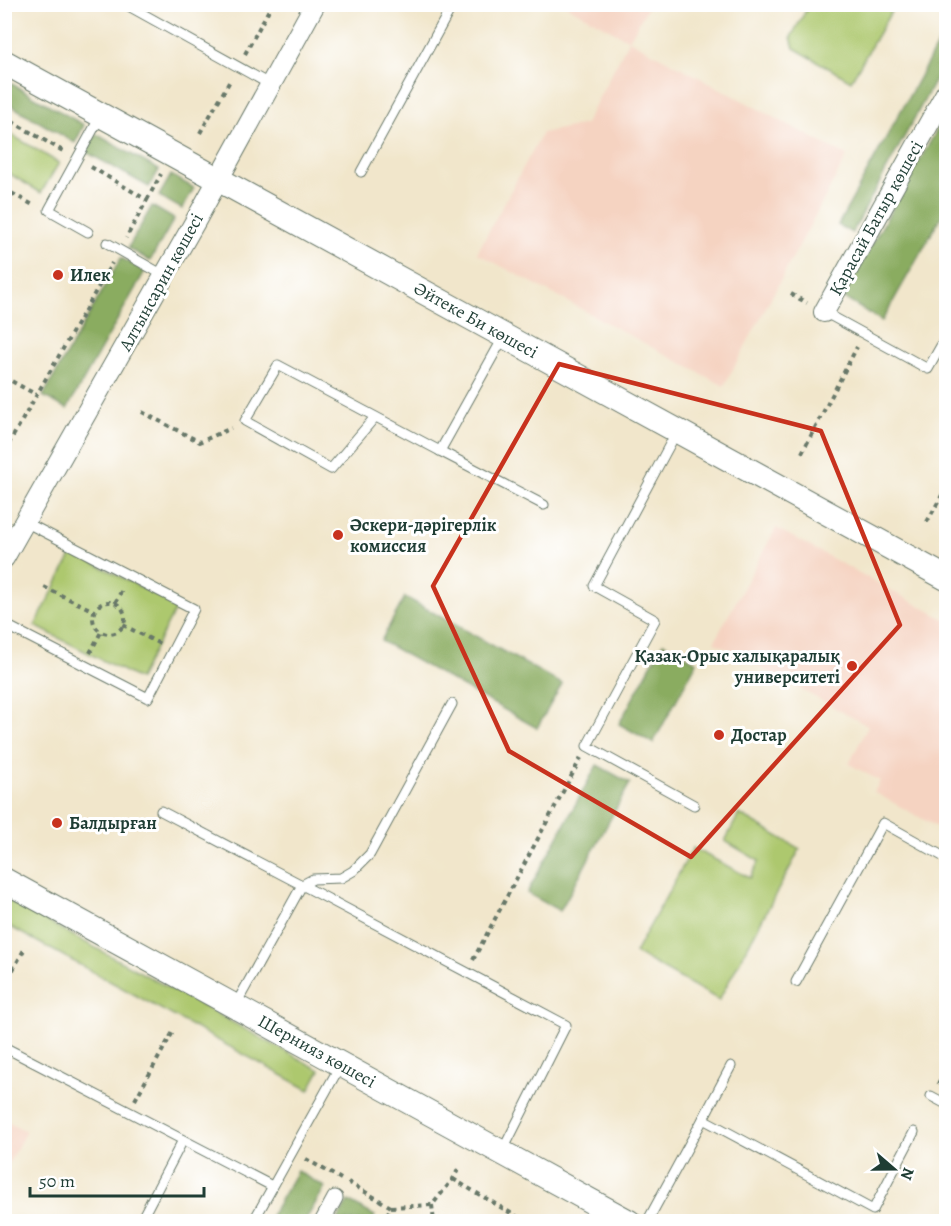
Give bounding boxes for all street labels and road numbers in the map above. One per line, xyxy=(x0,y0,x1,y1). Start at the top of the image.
street label: Қарасай Батыр көшесі xyxy=(823,136,929,300)
street label: Алтынсарин көшесі xyxy=(113,209,209,356)
street label: Әйтеке Би көшесі xyxy=(410,276,542,364)
street label: Шернияз көшесі xyxy=(254,1009,380,1093)

